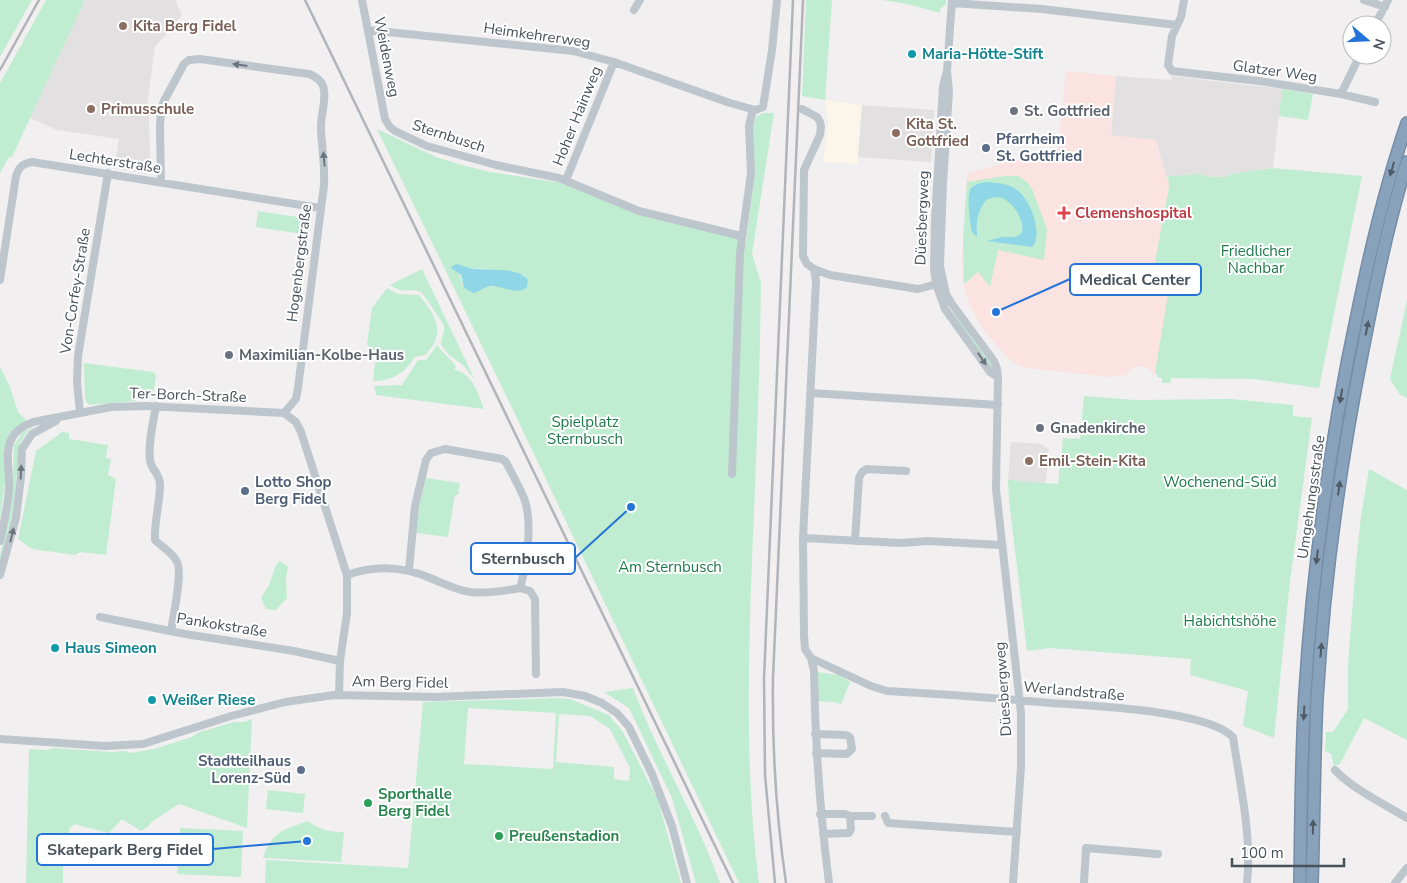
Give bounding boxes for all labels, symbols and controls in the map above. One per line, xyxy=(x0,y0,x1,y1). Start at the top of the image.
street label: Weidenweg xyxy=(369,15,405,99)
north arrow xyxy=(1342,15,1392,65)
place label: Kita Berg Fidel xyxy=(133,16,237,36)
street label: Heimkehrerweg xyxy=(482,18,592,52)
marker: Kita Berg Fidel xyxy=(117,20,129,32)
text: N xyxy=(1368,36,1390,52)
place label: Maria-Hötte-Stift xyxy=(922,44,1043,64)
marker: Maria-Hötte-Stift xyxy=(906,48,918,60)
street label: Glatzer Weg xyxy=(1232,55,1318,87)
one-way arrow xyxy=(231,60,247,68)
street label: Hoher Hainweg xyxy=(548,63,606,169)
place label: Primusschule xyxy=(101,99,194,119)
place label: St. Gottfried xyxy=(1024,101,1110,121)
marker: Primusschule xyxy=(85,103,97,115)
marker: St. Gottfried xyxy=(1008,105,1020,117)
place label: Kita St. Gottfried xyxy=(906,114,969,151)
street label: Sternbusch xyxy=(410,115,488,157)
marker: Kita St. Gottfried xyxy=(890,127,902,139)
place label: Pfarrheim St. Gottfried xyxy=(996,129,1082,166)
marker: Pfarrheim St. Gottfried xyxy=(980,142,992,154)
street label: Lechterstraße xyxy=(68,144,162,178)
one-way arrow xyxy=(319,151,327,167)
one-way arrow xyxy=(1388,162,1396,177)
street label: Düesbergweg xyxy=(910,170,934,266)
street label: Hogenbergstraße xyxy=(282,203,316,323)
place label: Clemenshospital xyxy=(1075,203,1192,223)
marker: Clemenshospital xyxy=(1057,206,1071,220)
street label: Von-Corfey-Straße xyxy=(55,227,95,356)
park label: Friedlicher Nachbar xyxy=(1221,241,1292,278)
callout: Medical Center xyxy=(1070,264,1201,295)
text: Medical Center xyxy=(1079,269,1191,291)
one-way arrow xyxy=(1363,321,1371,336)
place label: Maximilian-Kolbe-Haus xyxy=(239,345,404,365)
marker: Maximilian-Kolbe-Haus xyxy=(223,349,235,361)
one-way arrow xyxy=(977,352,987,366)
street label: Ter-Borch-Straße xyxy=(129,383,247,407)
one-way arrow xyxy=(1337,388,1345,404)
park label: Spielplatz Sternbusch xyxy=(547,412,623,449)
place label: Gnadenkirche xyxy=(1050,418,1146,438)
marker: Gnadenkirche xyxy=(1034,422,1046,434)
street label: Umgehungsstraße xyxy=(1292,434,1330,560)
place label: Emil-Stein-Kita xyxy=(1039,451,1146,471)
marker: Emil-Stein-Kita xyxy=(1023,455,1035,467)
one-way arrow xyxy=(18,463,26,479)
place label: Lotto Shop Berg Fidel xyxy=(255,472,332,509)
park label: Wochenend-Süd xyxy=(1163,472,1277,492)
one-way arrow xyxy=(1335,480,1343,496)
marker: Lotto Shop Berg Fidel xyxy=(239,485,251,497)
one-way arrow xyxy=(8,528,16,543)
callout: Sternbusch xyxy=(471,543,575,574)
text: Sternbusch xyxy=(481,548,565,570)
one-way arrow xyxy=(1313,549,1321,565)
park label: Am Sternbusch xyxy=(618,557,722,577)
street label: Pankokstraße xyxy=(175,608,269,642)
park label: Habichtshöhe xyxy=(1184,611,1276,631)
place label: Haus Simeon xyxy=(65,638,157,658)
street label: Düesbergweg xyxy=(990,641,1016,737)
marker: Haus Simeon xyxy=(49,642,61,654)
one-way arrow xyxy=(1317,642,1325,658)
street label: Am Berg Fidel xyxy=(352,671,449,693)
street label: Werlandstraße xyxy=(1023,677,1125,705)
place label: Weißer Riese xyxy=(162,690,255,710)
marker: Weißer Riese xyxy=(146,694,158,706)
one-way arrow xyxy=(1300,705,1308,721)
place label: Stadtteilhaus Lorenz-Süd xyxy=(198,751,291,788)
marker: Stadtteilhaus Lorenz-Süd xyxy=(295,764,307,776)
place label: Sporthalle Berg Fidel xyxy=(378,784,452,821)
marker: Sporthalle Berg Fidel xyxy=(362,797,374,809)
one-way arrow xyxy=(1309,818,1317,834)
place label: Preußenstadion xyxy=(509,826,619,846)
marker: Preußenstadion xyxy=(493,830,505,842)
callout: Skatepark Berg Fidel xyxy=(37,834,213,865)
scale bar xyxy=(1232,836,1344,868)
text: Skatepark Berg Fidel xyxy=(47,839,203,861)
text: 100 m xyxy=(1240,843,1284,863)

